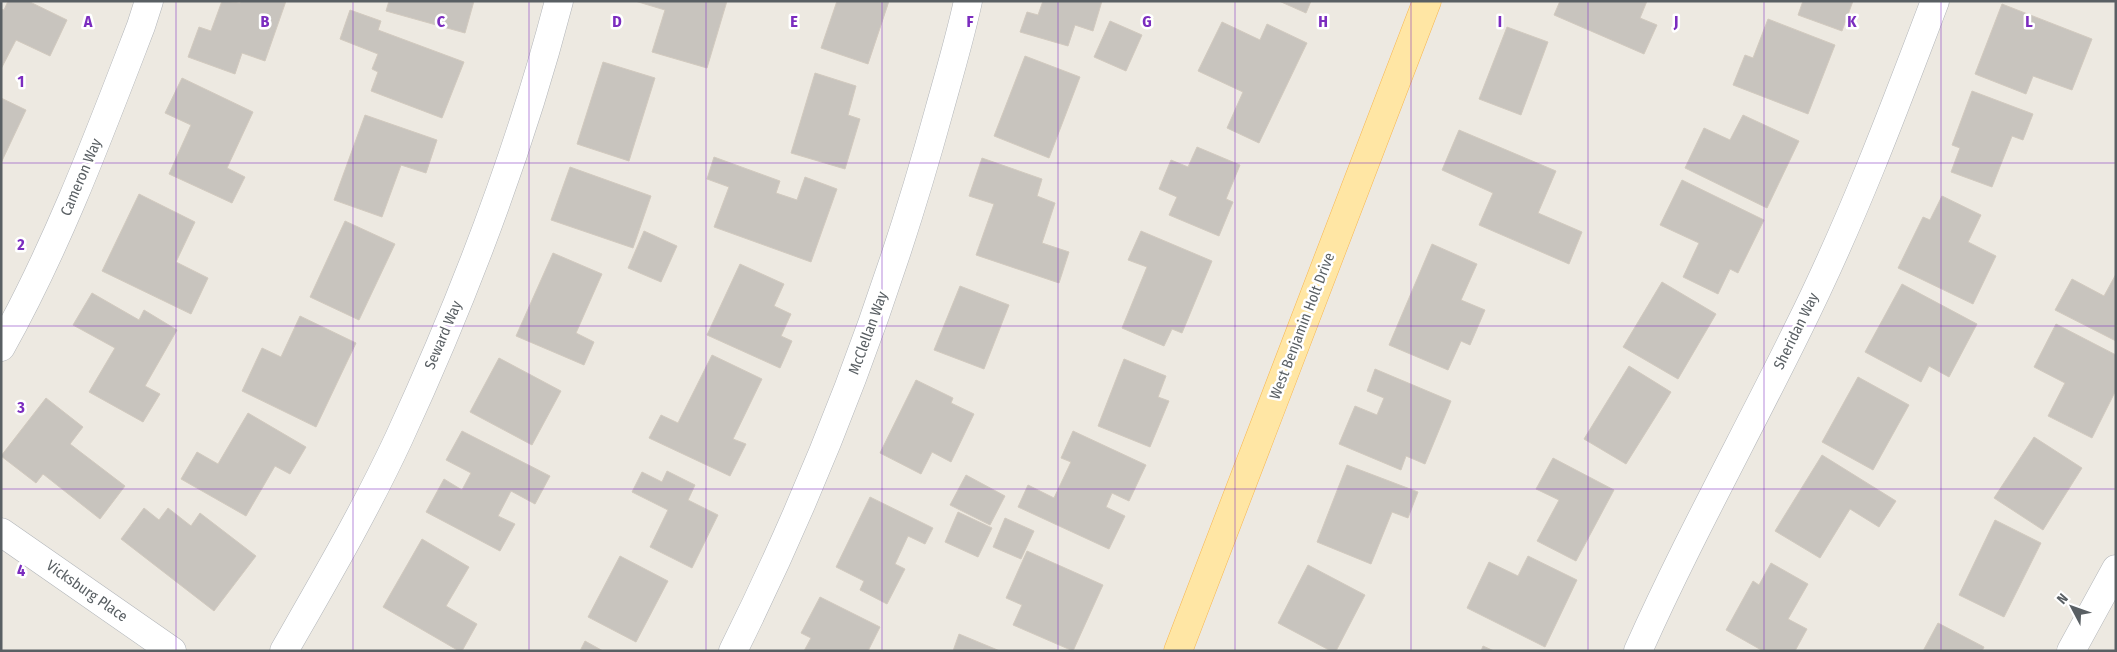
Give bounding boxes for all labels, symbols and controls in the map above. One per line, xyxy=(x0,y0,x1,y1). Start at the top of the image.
text: A xyxy=(83,12,93,31)
text: B xyxy=(261,12,270,31)
text: C xyxy=(437,12,446,31)
text: D xyxy=(612,12,622,31)
text: E xyxy=(790,12,798,31)
text: F xyxy=(966,12,974,31)
text: G xyxy=(1142,12,1152,31)
text: H xyxy=(1318,12,1328,31)
text: I xyxy=(1498,12,1502,31)
text: J xyxy=(1673,12,1678,31)
text: K xyxy=(1847,12,1857,31)
text: L xyxy=(2025,12,2033,31)
text: 1 xyxy=(18,72,24,91)
street label: Cameron Way xyxy=(57,135,106,218)
text: 2 xyxy=(16,235,25,254)
street label: West Benjamin Holt Drive xyxy=(1266,250,1338,402)
street label: McClellan Way xyxy=(845,289,891,377)
street label: Sheridan Way xyxy=(1770,289,1822,372)
street label: Seward Way xyxy=(420,298,466,372)
text: 3 xyxy=(16,398,25,417)
street label: Vicksburg Place xyxy=(43,556,131,626)
text: 4 xyxy=(17,561,25,580)
north arrow xyxy=(2047,582,2097,632)
text: N xyxy=(2053,590,2072,608)

